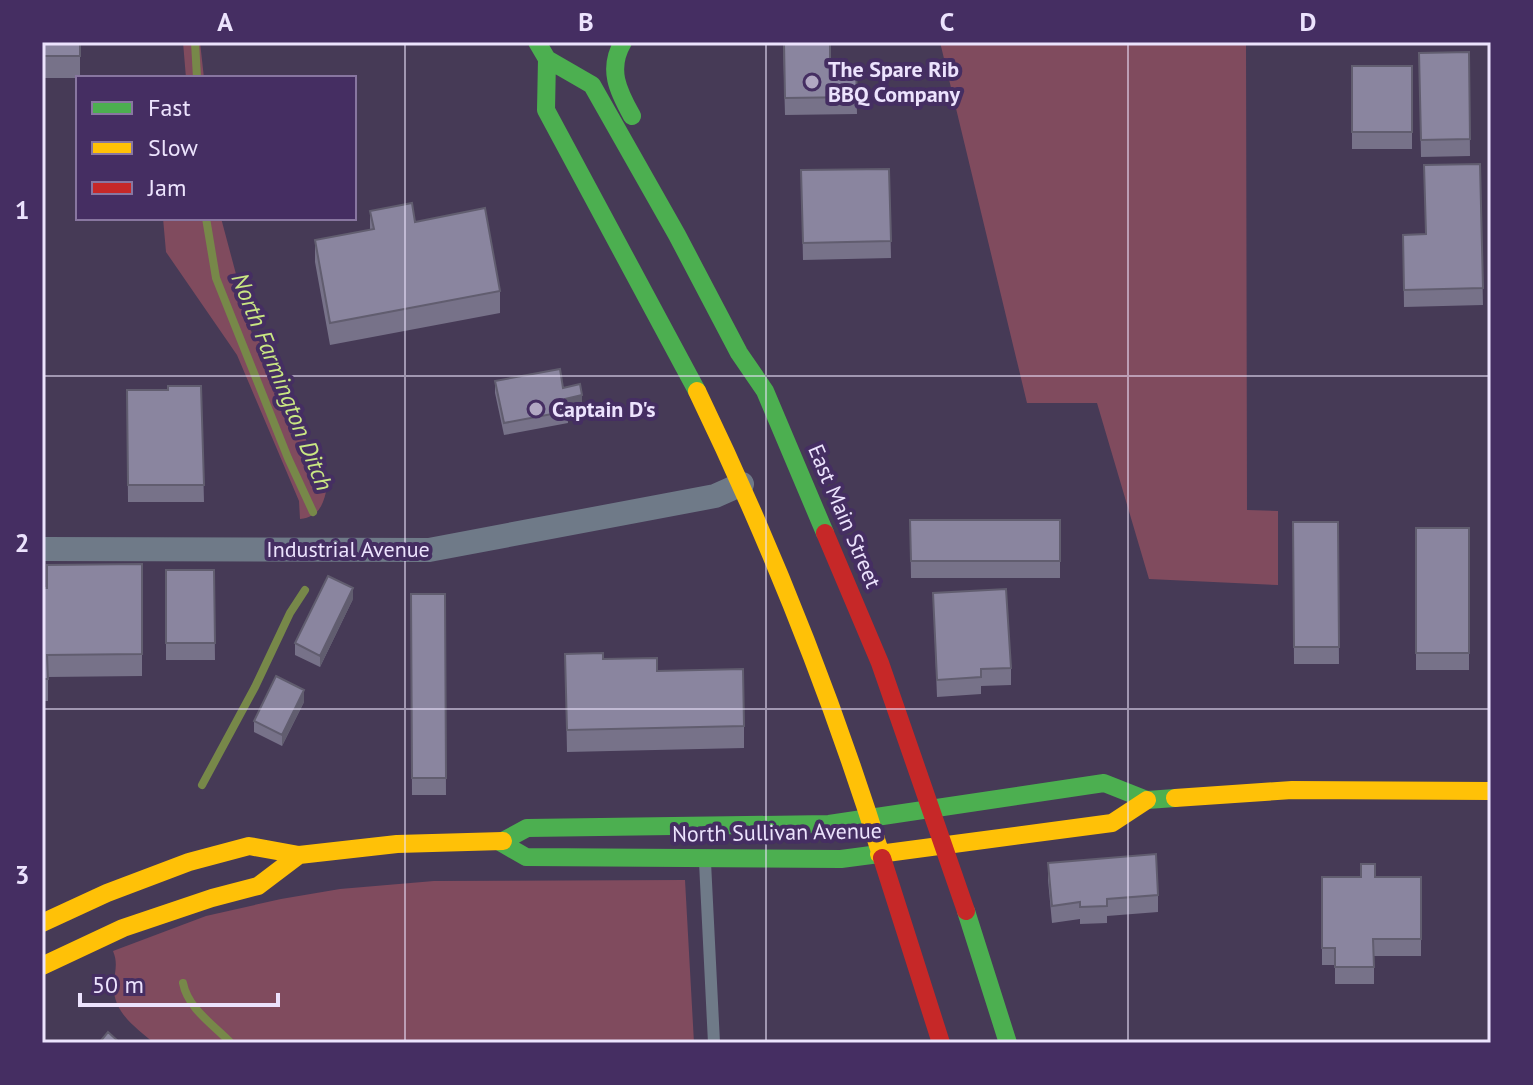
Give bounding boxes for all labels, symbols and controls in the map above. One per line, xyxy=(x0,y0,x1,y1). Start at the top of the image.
text: A xyxy=(217,5,233,38)
text: B xyxy=(578,5,594,38)
text: C xyxy=(940,5,954,38)
text: D xyxy=(1300,5,1316,38)
place label: The Spare Rib BBQ Company xyxy=(828,55,961,108)
marker: The Spare Rib BBQ Company xyxy=(803,73,821,91)
legend xyxy=(76,76,356,220)
text: Fast xyxy=(148,92,191,123)
text: Slow xyxy=(148,132,198,163)
text: Jam xyxy=(147,172,186,203)
text: 1 xyxy=(15,193,29,226)
water label: North Farmington Ditch xyxy=(225,268,340,495)
place label: Captain D's xyxy=(552,395,656,423)
marker: Captain D's xyxy=(527,400,545,418)
street label: East Main Street xyxy=(802,440,888,593)
text: 2 xyxy=(15,526,29,559)
street label: Industrial Avenue xyxy=(266,535,430,563)
street label: North Sullivan Avenue xyxy=(672,816,882,848)
text: 3 xyxy=(15,858,29,891)
scale bar xyxy=(80,957,278,1007)
text: 50 m xyxy=(92,969,144,1000)

